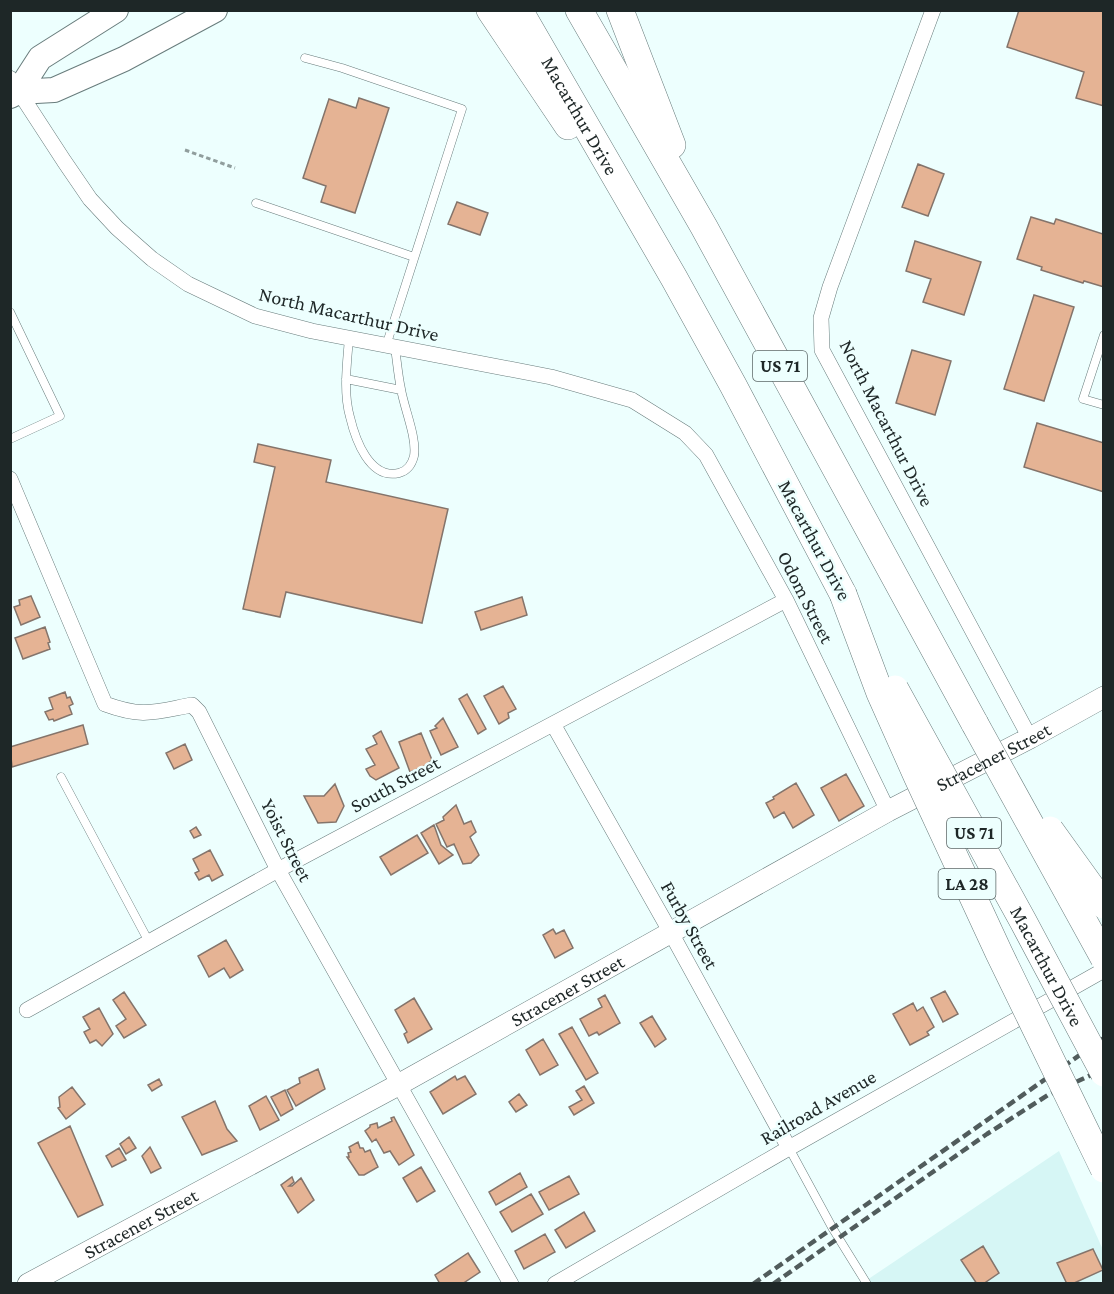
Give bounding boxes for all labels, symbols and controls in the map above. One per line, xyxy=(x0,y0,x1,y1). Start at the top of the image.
street label: Macarthur Drive xyxy=(537,53,623,179)
street label: North Macarthur Drive xyxy=(257,283,441,345)
street label: North Macarthur Drive xyxy=(835,336,939,510)
road number: US 71 xyxy=(753,351,807,381)
street label: Macarthur Drive xyxy=(774,476,856,604)
street label: Odom Street xyxy=(773,547,839,647)
street label: Stracener Street xyxy=(932,718,1055,795)
street label: South Street xyxy=(347,751,444,817)
street label: Yoist Street xyxy=(257,795,317,885)
road number: US 71 xyxy=(947,818,1001,848)
road number: LA 28 xyxy=(938,869,996,899)
street label: Furby Street xyxy=(656,877,723,974)
street label: Macarthur Drive xyxy=(1006,902,1088,1030)
street label: Stracener Street xyxy=(507,950,628,1031)
street label: Railroad Avenue xyxy=(756,1065,880,1149)
street label: Stracener Street xyxy=(80,1184,202,1263)

